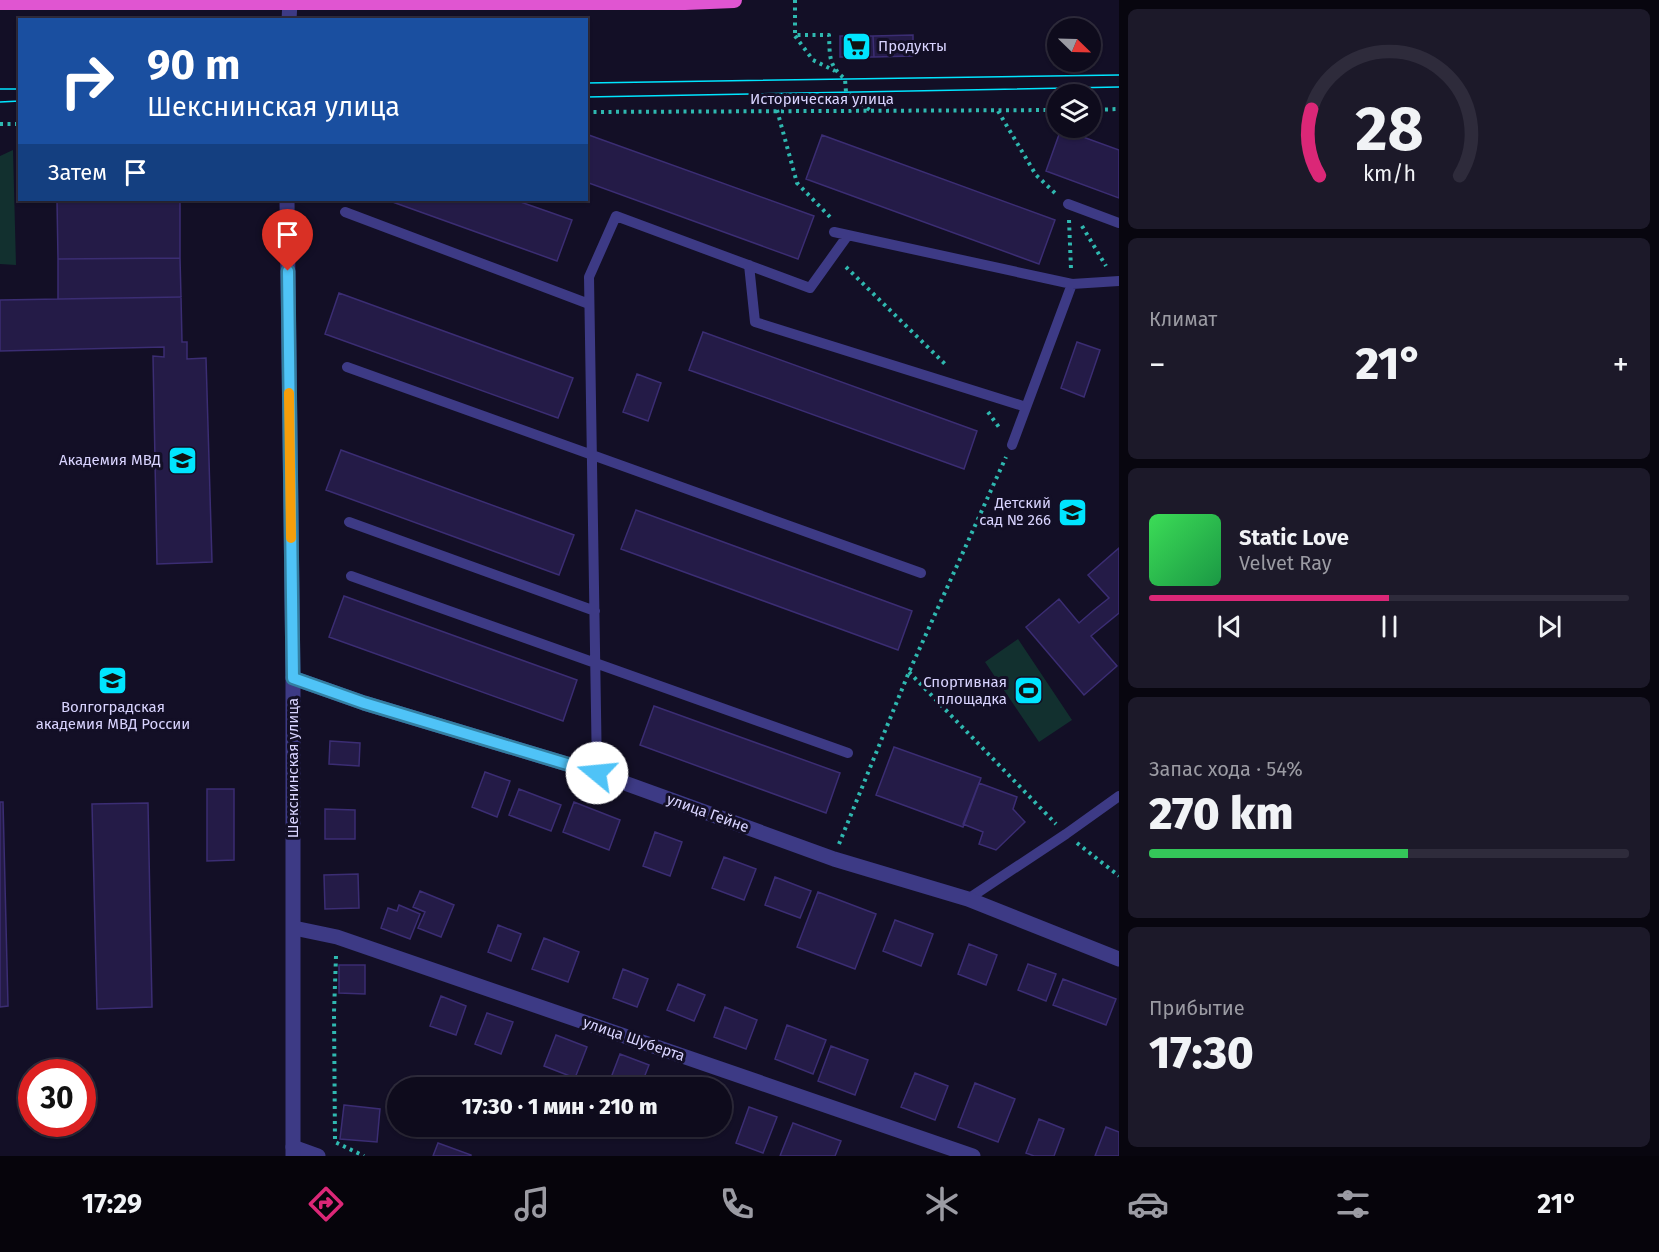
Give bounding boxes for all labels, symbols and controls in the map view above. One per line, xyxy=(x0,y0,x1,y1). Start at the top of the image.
north arrow xyxy=(1047,18,1101,72)
map controls xyxy=(1047,18,1101,138)
supermarket icon: Продукты xyxy=(841,30,873,62)
place label: Продукты xyxy=(878,37,947,55)
text: 90 m xyxy=(147,40,241,90)
icon: right xyxy=(48,42,126,120)
button: layers xyxy=(1047,84,1101,138)
street label: Историческая улица xyxy=(750,90,894,108)
text: Шекснинская улица xyxy=(147,91,400,123)
text: 28 xyxy=(1355,92,1423,167)
icon: arrive xyxy=(119,156,152,189)
text: Затем xyxy=(48,159,107,186)
text: km/h xyxy=(1362,162,1416,188)
pin xyxy=(262,209,313,271)
icon: arrive xyxy=(271,218,304,251)
text: Климат xyxy=(1149,307,1217,331)
text: 21° xyxy=(1355,337,1423,391)
text: − xyxy=(1149,345,1166,385)
text: + xyxy=(1613,345,1629,385)
school or university icon: Академия МВД xyxy=(166,444,198,476)
place label: Академия МВД xyxy=(59,451,161,469)
place label: Детский сад № 266 xyxy=(979,494,1051,529)
school or university icon: Детский сад № 266 xyxy=(1056,496,1088,528)
text: Static Love xyxy=(1239,524,1349,551)
text: Velvet Ray xyxy=(1239,551,1332,575)
icon: previous xyxy=(1213,610,1246,643)
icon: pause xyxy=(1373,610,1406,643)
icon: next xyxy=(1533,610,1566,643)
school or university icon: Волгоградская академия МВД России xyxy=(97,664,129,696)
place label: Спортивная площадка xyxy=(923,673,1007,708)
sports icon: Спортивная площадка xyxy=(1012,675,1044,707)
place label: Волгоградская академия МВД России xyxy=(36,698,190,733)
street label: Шекснинская улица xyxy=(284,698,302,838)
position arrow xyxy=(565,741,629,805)
text: Запас хода · 54% xyxy=(1149,757,1303,781)
text: 270 km xyxy=(1149,787,1293,841)
street label: улица Гейне xyxy=(664,790,752,836)
text: Прибытие xyxy=(1149,996,1245,1020)
street label: улица Шуберта xyxy=(581,1013,687,1065)
text: 17:30 xyxy=(1149,1026,1254,1080)
speed limit sign: 30 xyxy=(18,1059,96,1137)
text: 17:30 · 1 мин · 210 m xyxy=(462,1093,657,1120)
icon: directions xyxy=(305,1183,347,1225)
icon: music xyxy=(511,1183,553,1225)
icon: phone xyxy=(716,1183,758,1225)
icon: climate xyxy=(921,1183,963,1225)
icon: car xyxy=(1127,1183,1169,1225)
icon: filters xyxy=(1332,1183,1374,1225)
text: 17:29 xyxy=(82,1188,142,1220)
text: 21° xyxy=(1537,1188,1577,1220)

